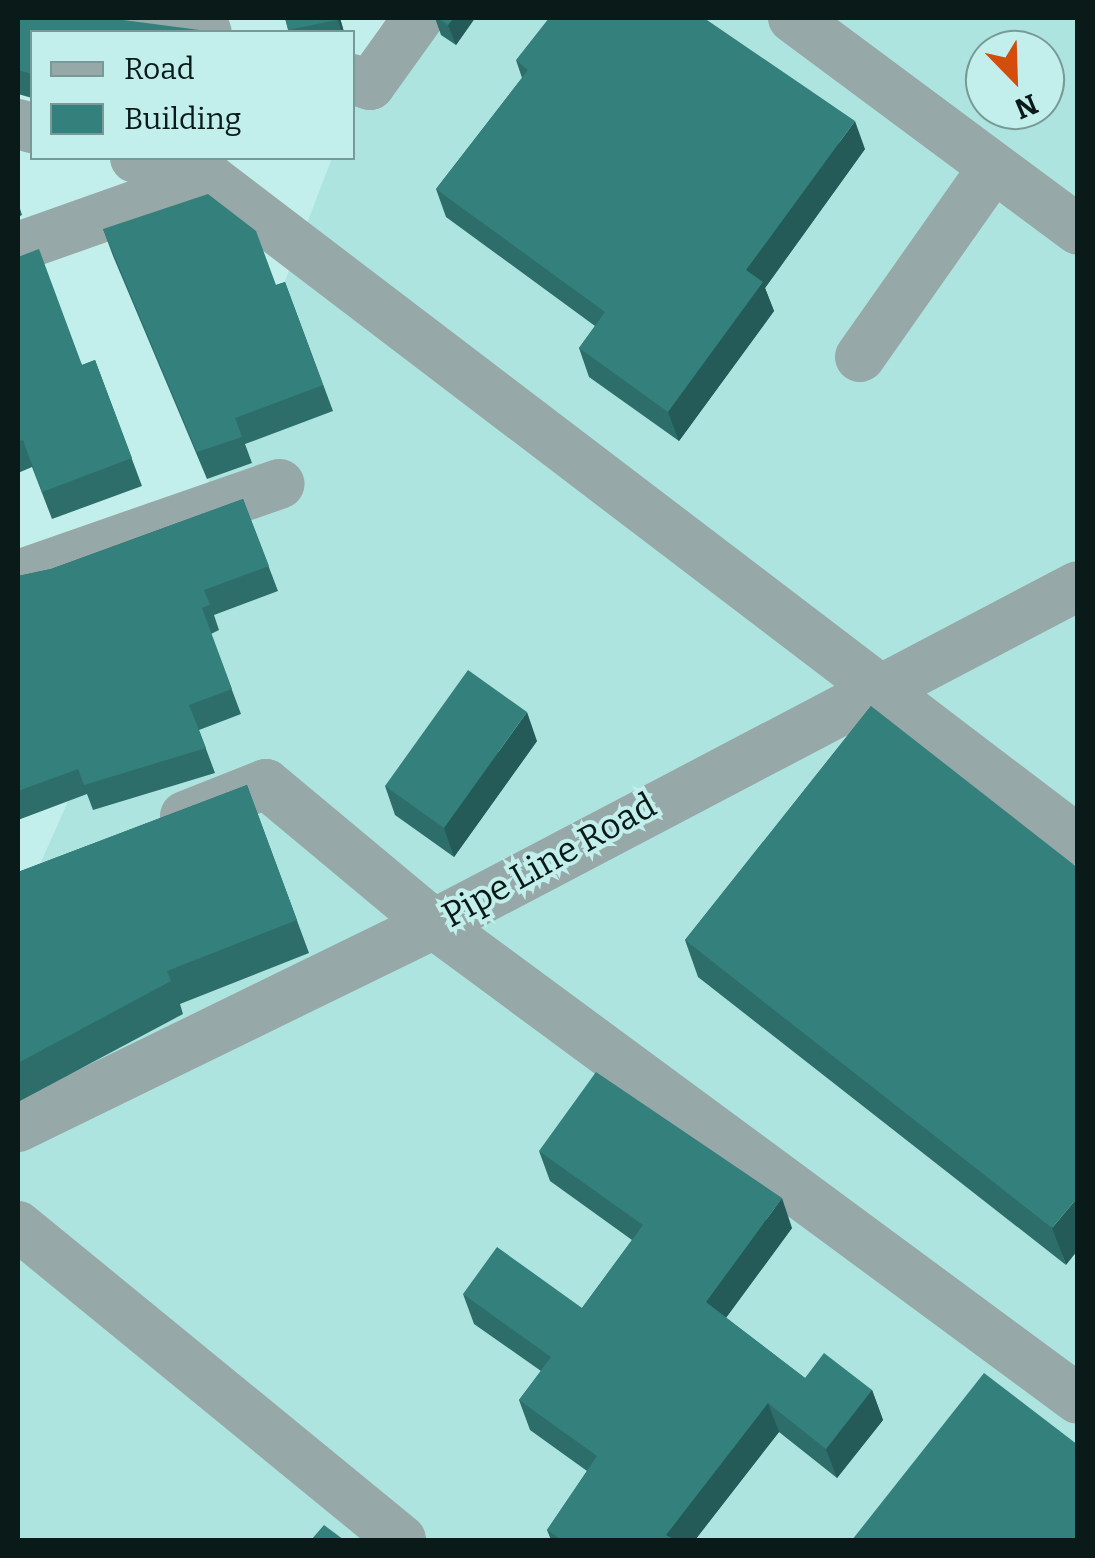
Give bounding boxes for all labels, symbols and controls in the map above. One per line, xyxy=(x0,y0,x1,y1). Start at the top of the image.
legend xyxy=(30,30,355,160)
north arrow xyxy=(965,30,1065,130)
text: Road xyxy=(124,51,195,87)
text: N xyxy=(1010,87,1043,126)
text: Building xyxy=(124,101,242,137)
street label: Pipe Line Road xyxy=(435,784,663,936)

